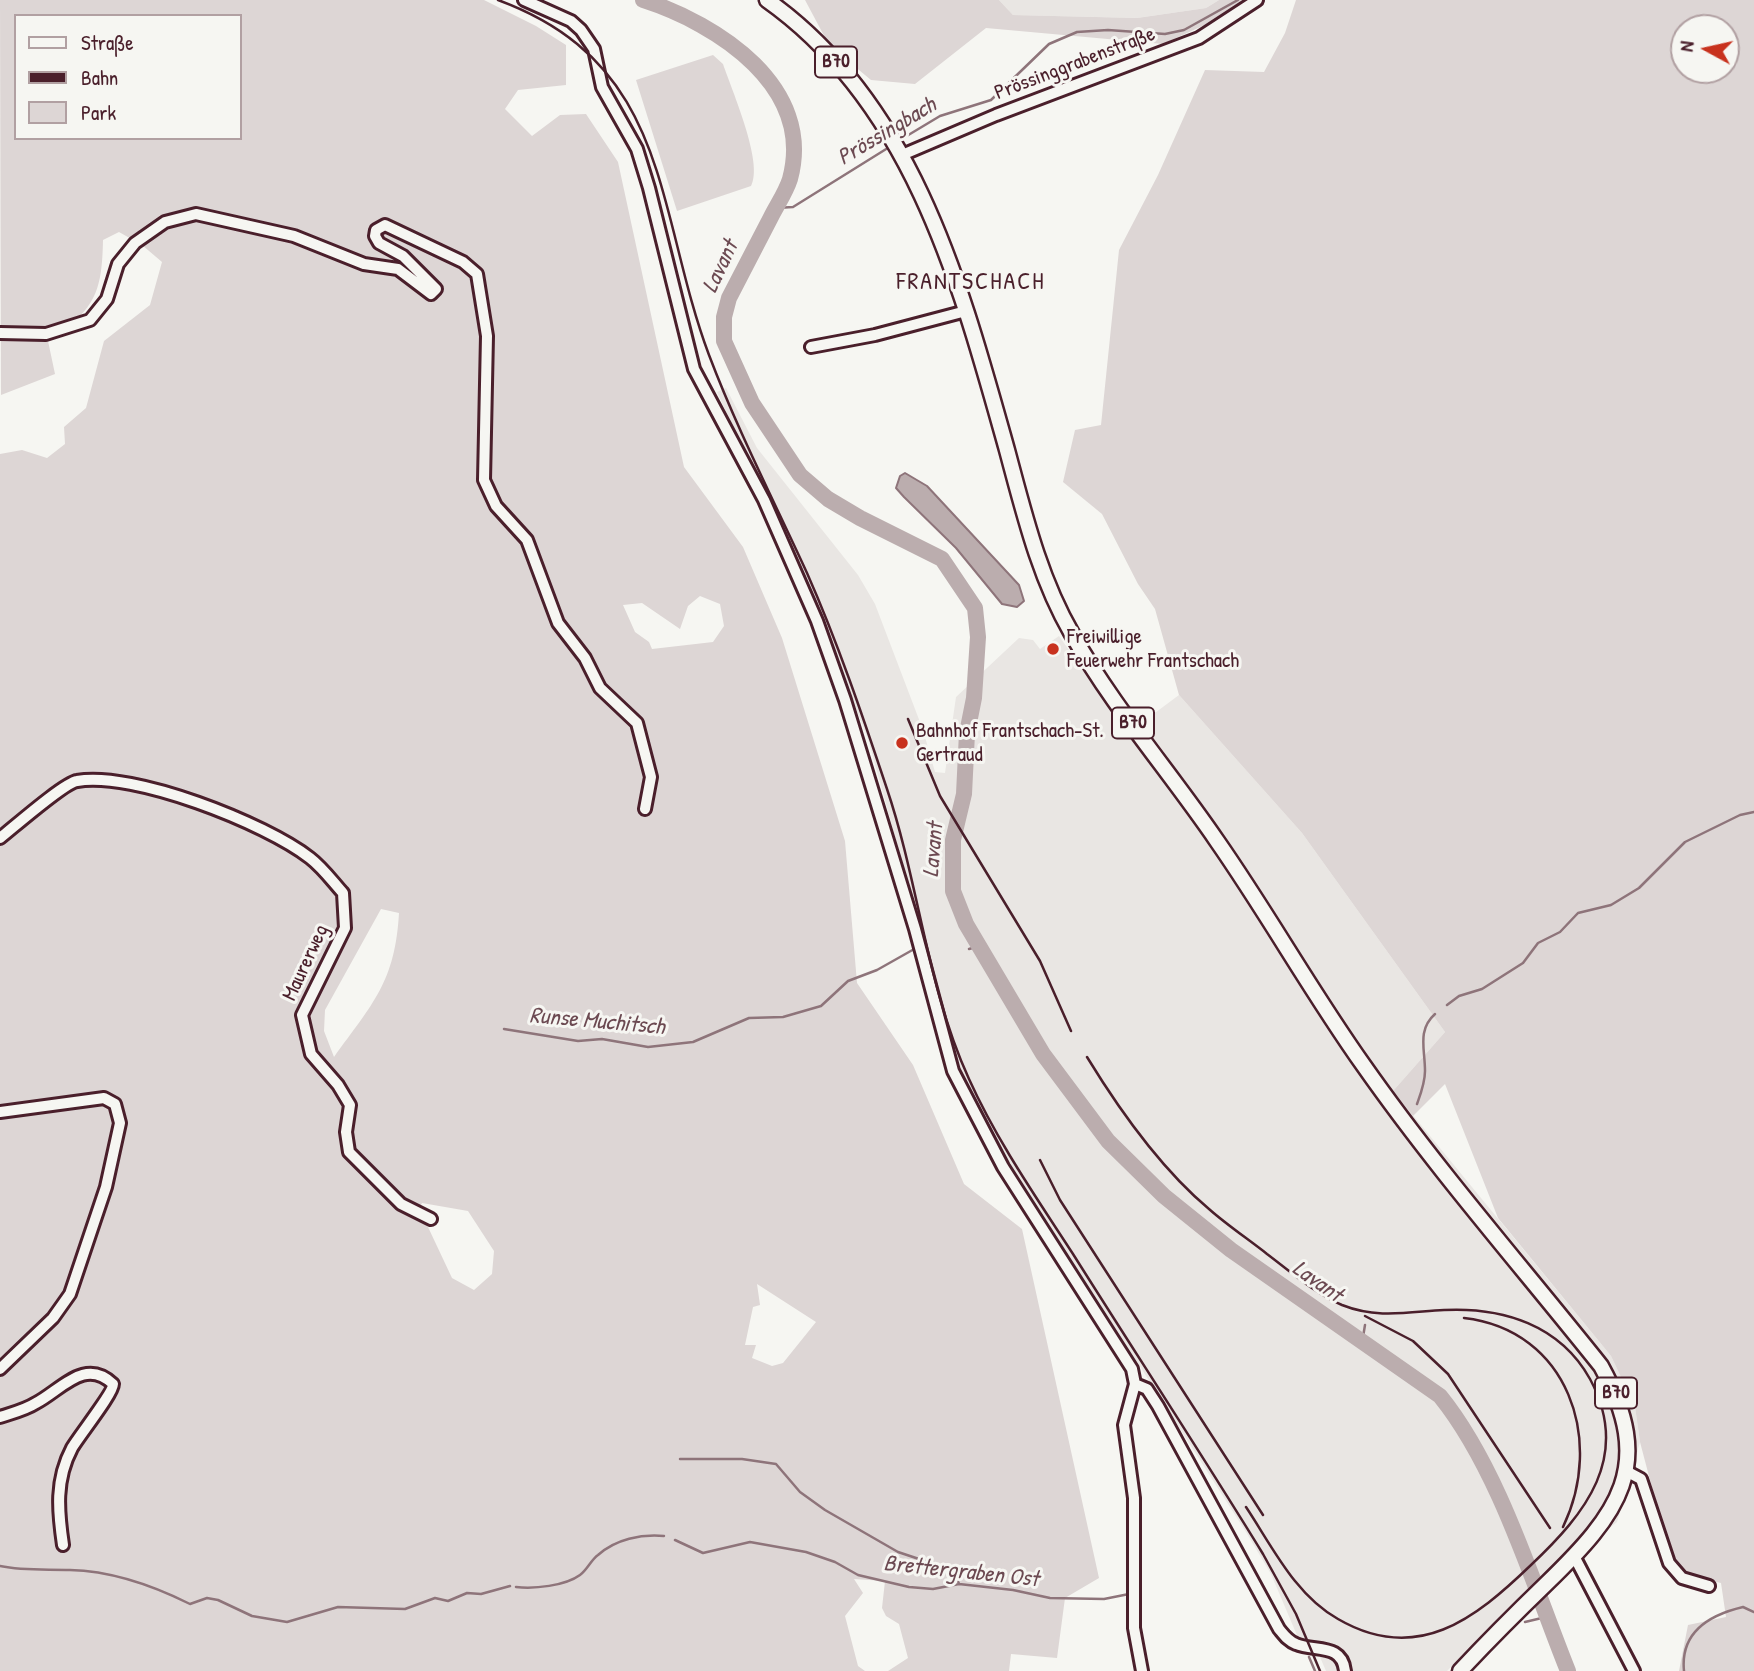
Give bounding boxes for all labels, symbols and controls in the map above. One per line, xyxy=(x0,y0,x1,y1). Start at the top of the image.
legend xyxy=(14,14,242,140)
north arrow xyxy=(1670,14,1740,84)
street label: Prössinggrabenstraße xyxy=(991,22,1159,106)
text: Straße xyxy=(81,28,134,57)
text: N xyxy=(1673,40,1700,53)
road number: B70 xyxy=(815,46,857,78)
text: Bahn xyxy=(81,63,118,92)
water label: Prössingbach xyxy=(833,92,941,172)
text: Park xyxy=(81,98,116,127)
water label: Lavant xyxy=(697,237,745,297)
district label: FRANTSCHACH xyxy=(898,269,1044,297)
place label: Freiwillige Feuerwehr Frantschach xyxy=(1067,624,1239,674)
marker: Freiwillige Feuerwehr Frantschach xyxy=(1045,641,1061,657)
road number: B70 xyxy=(1112,708,1154,738)
place label: Bahnhof Frantschach-St. Gertraud xyxy=(916,718,1104,768)
marker: Bahnhof Frantschach-St. Gertraud xyxy=(894,735,910,751)
water label: Lavant xyxy=(918,822,950,878)
street label: Maurerweg xyxy=(277,921,335,1005)
water label: Runse Muchitsch xyxy=(528,1002,666,1042)
water label: Lavant xyxy=(1287,1255,1347,1309)
road number: B70 xyxy=(1595,1378,1637,1408)
water label: Brettergraben Ost xyxy=(882,1550,1040,1594)

